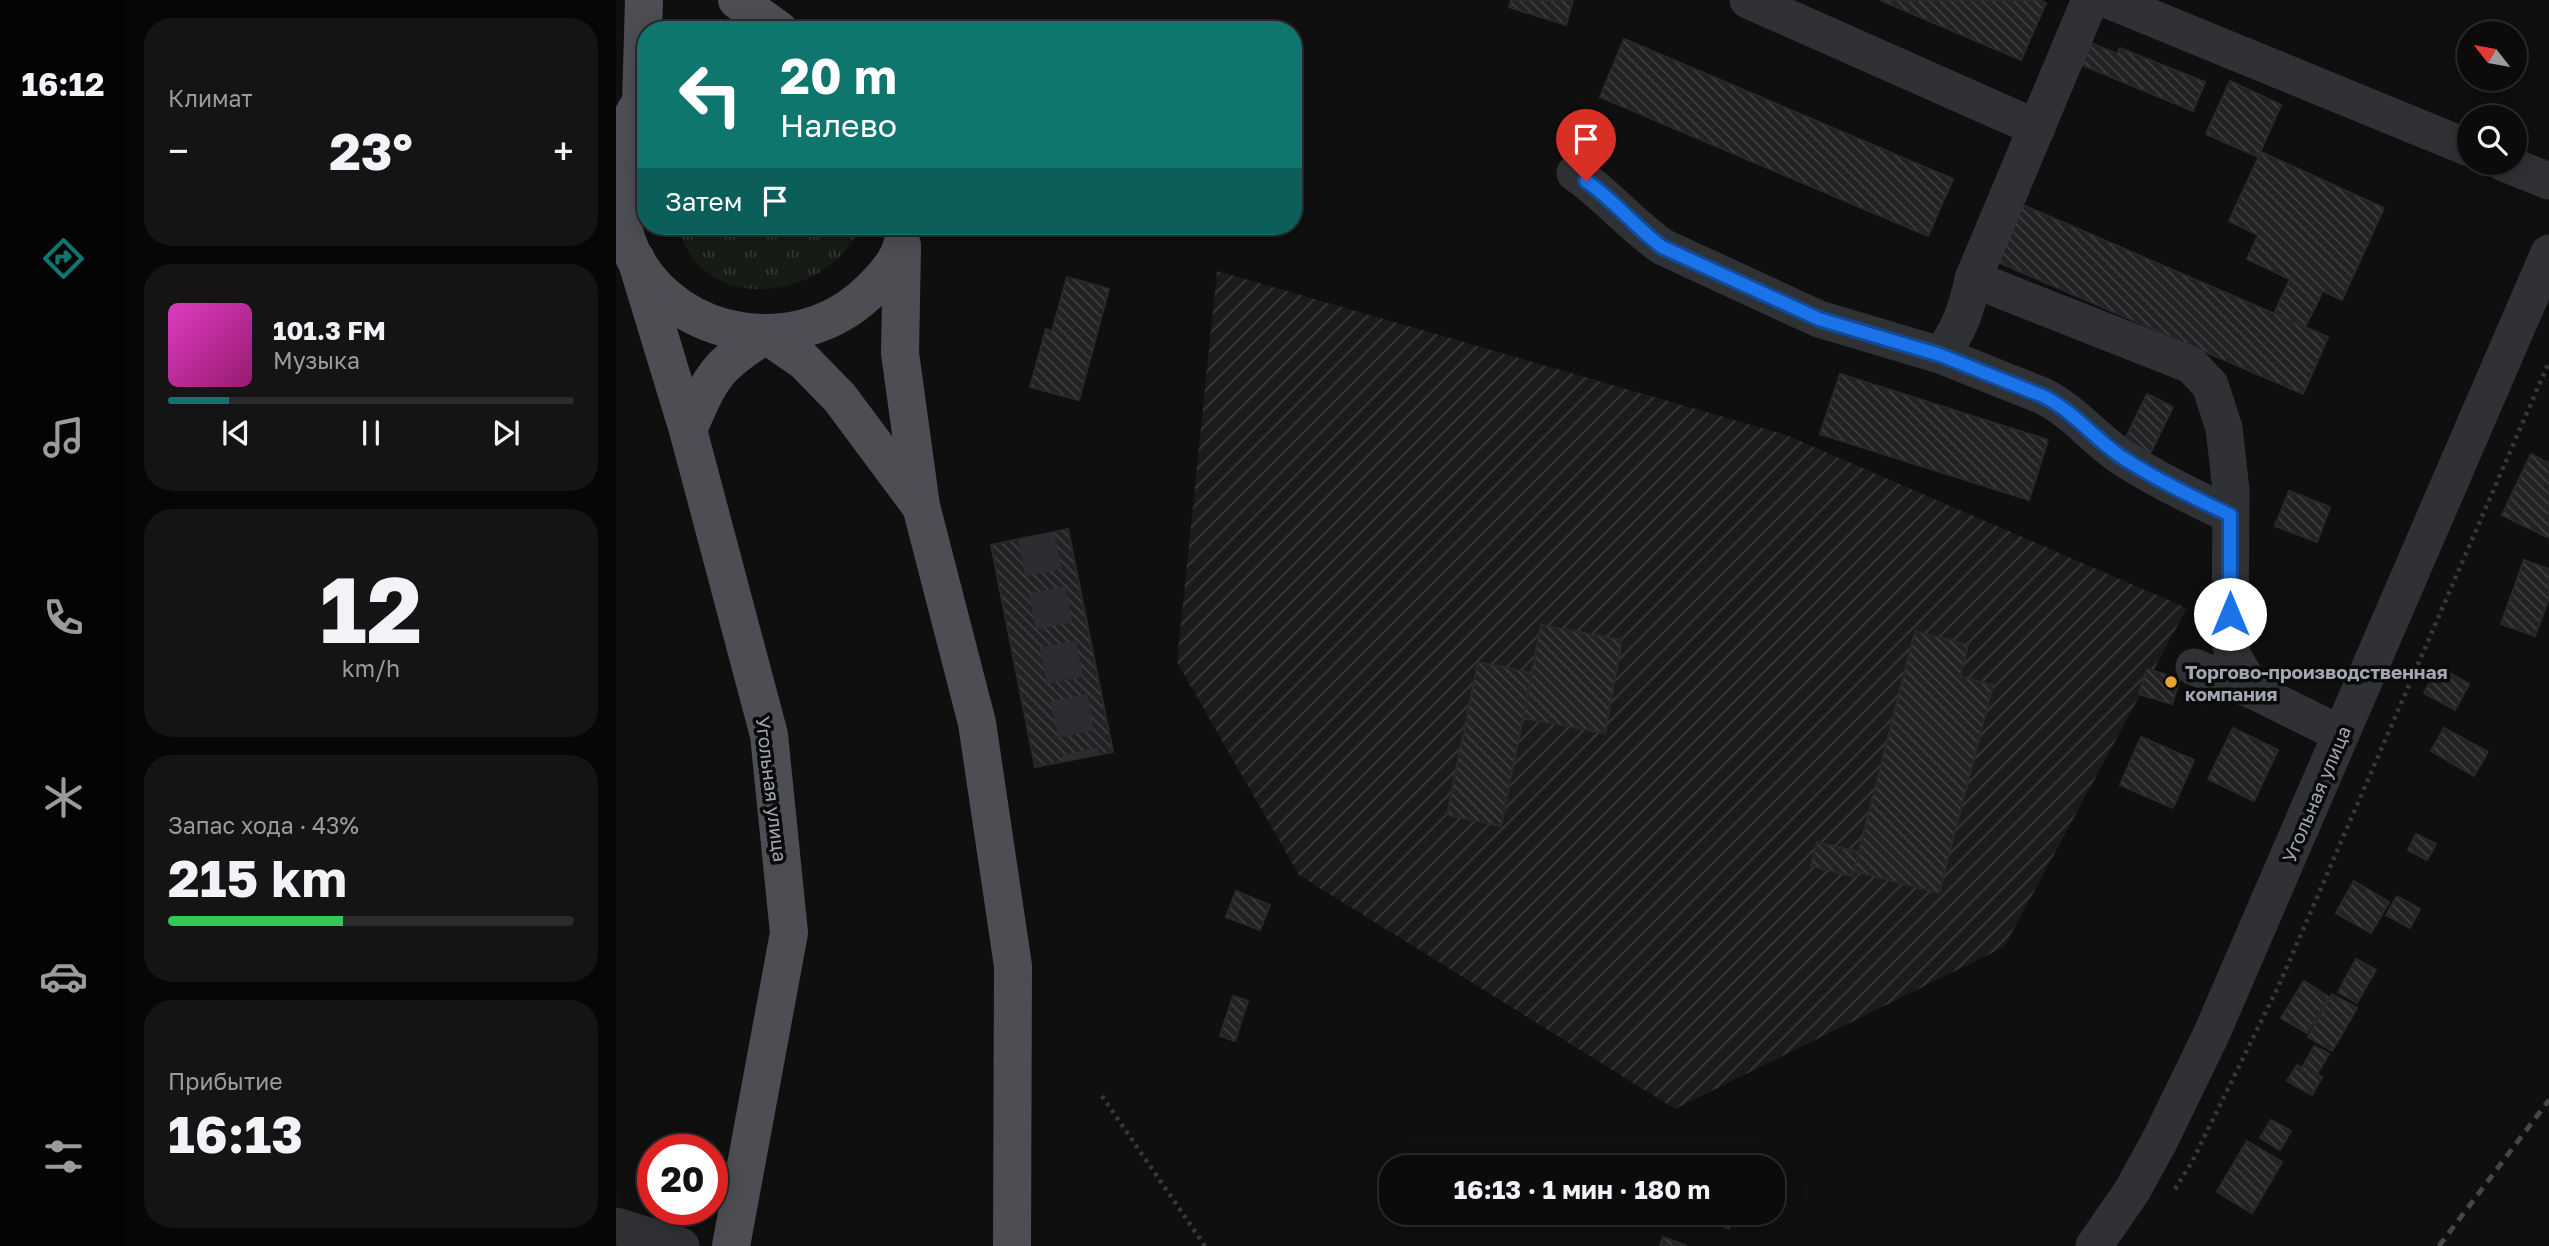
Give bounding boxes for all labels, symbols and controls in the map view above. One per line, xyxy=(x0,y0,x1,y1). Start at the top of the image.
north arrow xyxy=(2457,21,2527,91)
map controls xyxy=(2457,21,2527,175)
text: 20 m xyxy=(780,46,897,105)
icon: left xyxy=(665,49,756,140)
text: 16:12 xyxy=(21,65,105,103)
text: Климат xyxy=(168,84,253,112)
button: search xyxy=(2457,105,2527,175)
text: Налево xyxy=(780,106,897,144)
pin xyxy=(1556,109,1616,181)
text: 23° xyxy=(329,119,413,181)
icon: arrive xyxy=(1567,120,1605,158)
text: − xyxy=(168,128,189,173)
text: + xyxy=(553,128,574,173)
icon: arrive xyxy=(756,182,794,220)
text: Затем xyxy=(665,186,742,217)
icon: directions xyxy=(39,234,88,283)
text: 101.3 FM xyxy=(273,315,386,346)
text: Музыка xyxy=(273,346,360,374)
icon: music xyxy=(39,413,88,462)
icon: previous xyxy=(217,414,255,452)
icon: pause xyxy=(352,414,390,452)
icon: next xyxy=(487,414,525,452)
text: 12 xyxy=(320,554,422,663)
position arrow xyxy=(2193,577,2267,651)
icon: phone xyxy=(39,593,88,642)
text: km/h xyxy=(342,654,400,682)
place label: Торгово-производственная компания xyxy=(2185,660,2448,705)
marker: Торгово-производственная компания xyxy=(2163,674,2179,690)
street label: Угольная улица xyxy=(752,715,792,863)
street label: Угольная улица xyxy=(2277,722,2355,866)
icon: climate xyxy=(39,773,88,822)
text: Запас хода · 43% xyxy=(168,811,359,839)
text: 215 km xyxy=(168,846,347,908)
icon: car xyxy=(39,952,88,1001)
text: Прибытие xyxy=(168,1067,283,1095)
text: 16:13 xyxy=(168,1102,303,1164)
icon: filters xyxy=(39,1132,88,1181)
speed limit sign: 20 xyxy=(637,1134,728,1225)
text: 16:13 · 1 мин · 180 m xyxy=(1454,1174,1710,1205)

